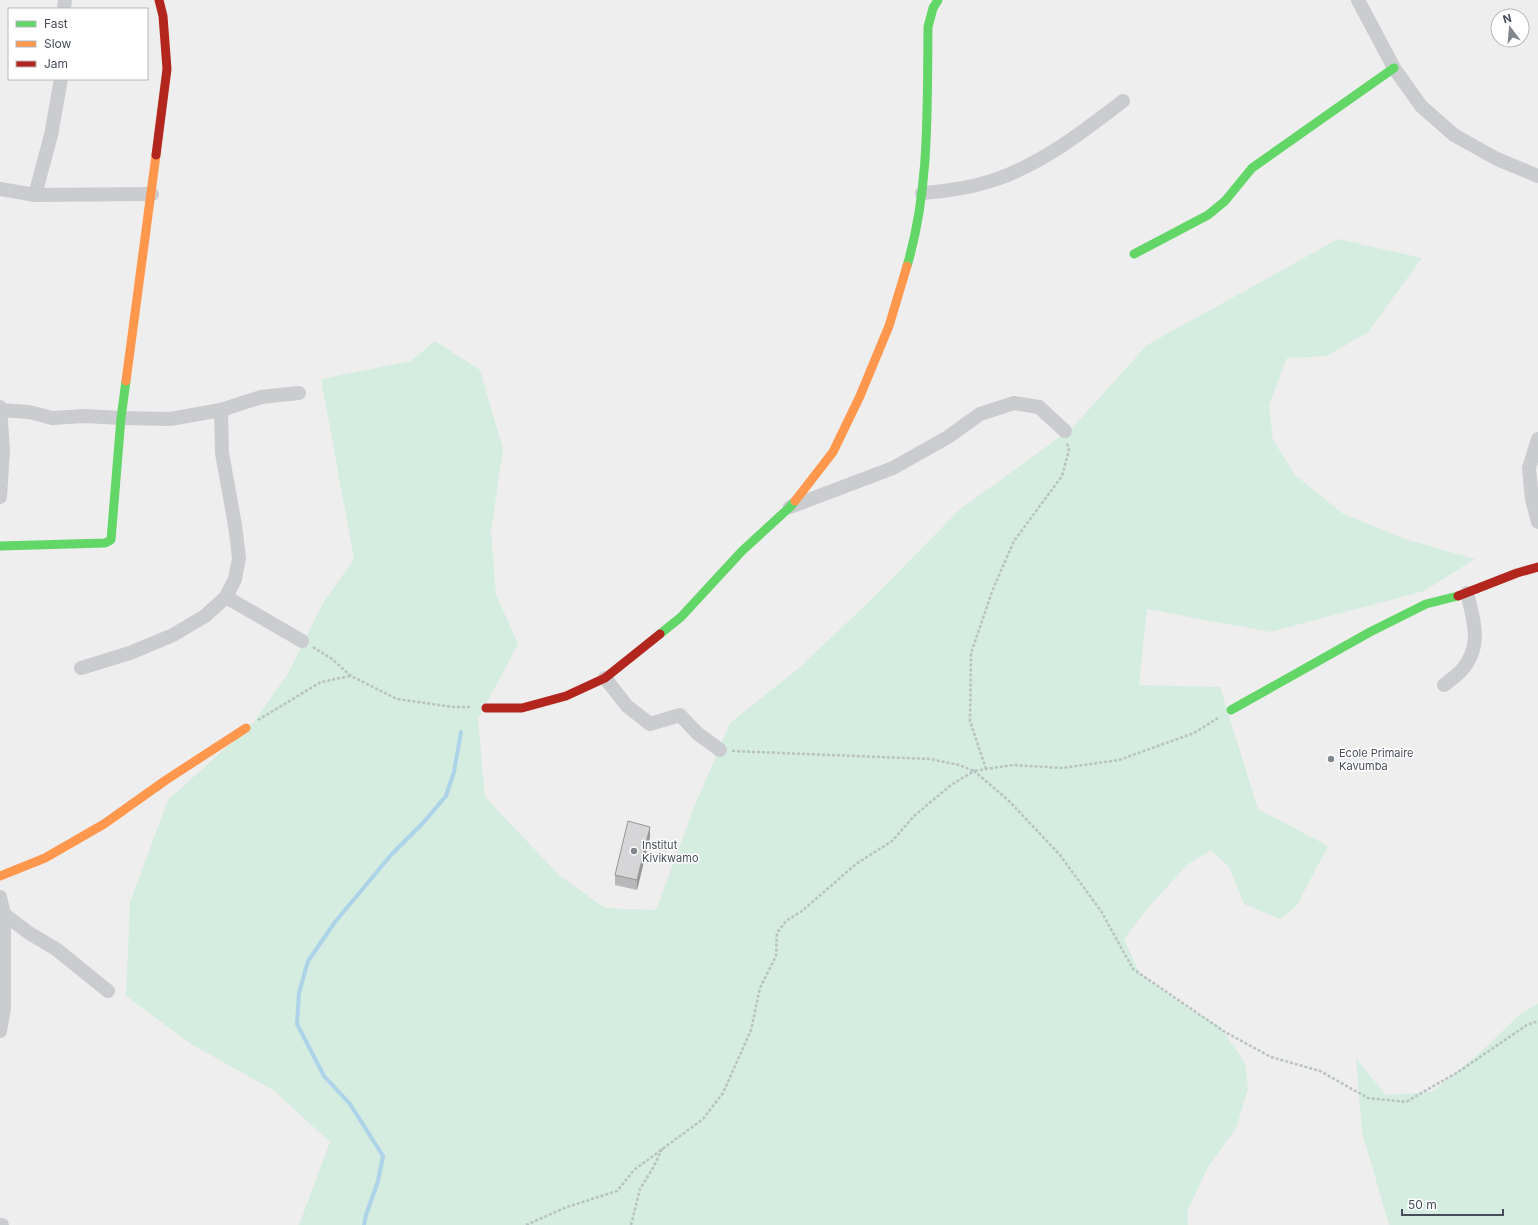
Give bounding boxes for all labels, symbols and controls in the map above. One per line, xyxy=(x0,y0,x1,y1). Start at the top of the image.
legend xyxy=(8,8,148,80)
north arrow xyxy=(1490,8,1530,48)
text: N xyxy=(1501,11,1513,26)
text: Fast xyxy=(44,16,68,31)
text: Slow xyxy=(44,36,72,51)
text: Jam xyxy=(44,56,68,71)
place label: Ecole Primaire Kavumba xyxy=(1339,746,1414,773)
marker: Ecole Primaire Kavumba xyxy=(1326,754,1336,764)
place label: Institut Kivikwamo xyxy=(642,838,699,865)
marker: Institut Kivikwamo xyxy=(629,846,639,856)
scale bar xyxy=(1402,1191,1503,1217)
text: 50 m xyxy=(1408,1197,1437,1212)

